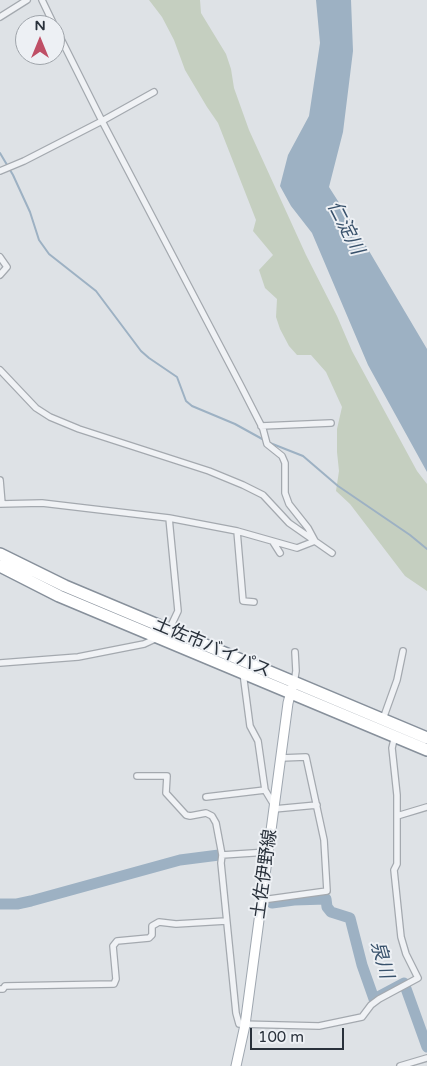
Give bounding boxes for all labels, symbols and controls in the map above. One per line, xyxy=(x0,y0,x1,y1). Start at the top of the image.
north arrow xyxy=(15,15,65,65)
text: N xyxy=(34,17,46,34)
water label: 仁淀川 xyxy=(322,197,368,259)
street label: 土佐市バイパス xyxy=(150,613,274,683)
street label: 土佐伊野線 xyxy=(248,828,282,920)
water label: 泉川 xyxy=(365,939,397,981)
scale bar xyxy=(252,1018,346,1050)
text: 100 m xyxy=(258,1028,304,1046)

